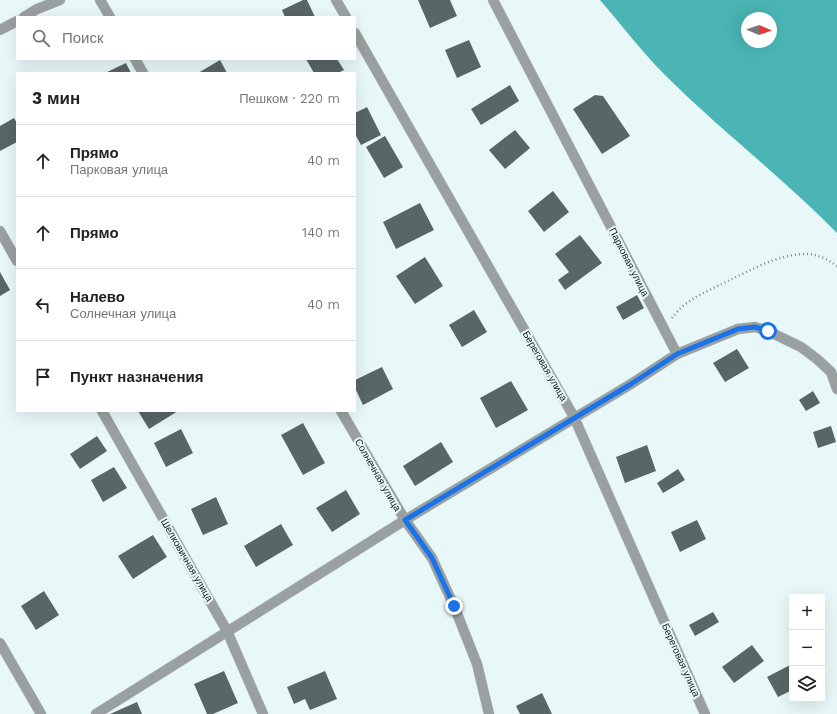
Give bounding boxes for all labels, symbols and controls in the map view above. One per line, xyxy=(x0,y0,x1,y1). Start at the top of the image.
north arrow xyxy=(741,12,777,48)
search box xyxy=(16,16,356,60)
icon: search xyxy=(30,27,52,49)
text: Поиск xyxy=(62,29,104,47)
text: 3 мин xyxy=(32,88,80,108)
text: Пешком · 220 m xyxy=(239,91,340,106)
text: Прямо xyxy=(70,144,119,162)
icon: ahead xyxy=(32,150,54,172)
text: 40 m xyxy=(307,153,340,168)
text: Парковая улица xyxy=(70,162,168,177)
icon: ahead xyxy=(32,222,54,244)
text: Прямо xyxy=(70,224,119,242)
text: 140 m xyxy=(302,225,340,240)
street label: Парковая улица xyxy=(607,226,651,298)
text: Налево xyxy=(70,288,125,306)
icon: left xyxy=(32,294,54,316)
text: 40 m xyxy=(307,297,340,312)
text: Солнечная улица xyxy=(70,306,176,321)
route start xyxy=(759,322,777,340)
street label: Береговая улица xyxy=(520,329,570,403)
icon: arrive xyxy=(32,366,54,388)
text: Пункт назначения xyxy=(70,368,203,386)
street label: Солнечная улица xyxy=(353,437,403,514)
street label: Шелковичная улица xyxy=(159,517,215,604)
map controls xyxy=(789,594,825,702)
button: + xyxy=(789,594,825,630)
route end xyxy=(445,597,463,615)
street label: Береговая улица xyxy=(660,622,702,699)
button: − xyxy=(789,630,825,666)
button: layers xyxy=(789,666,825,702)

